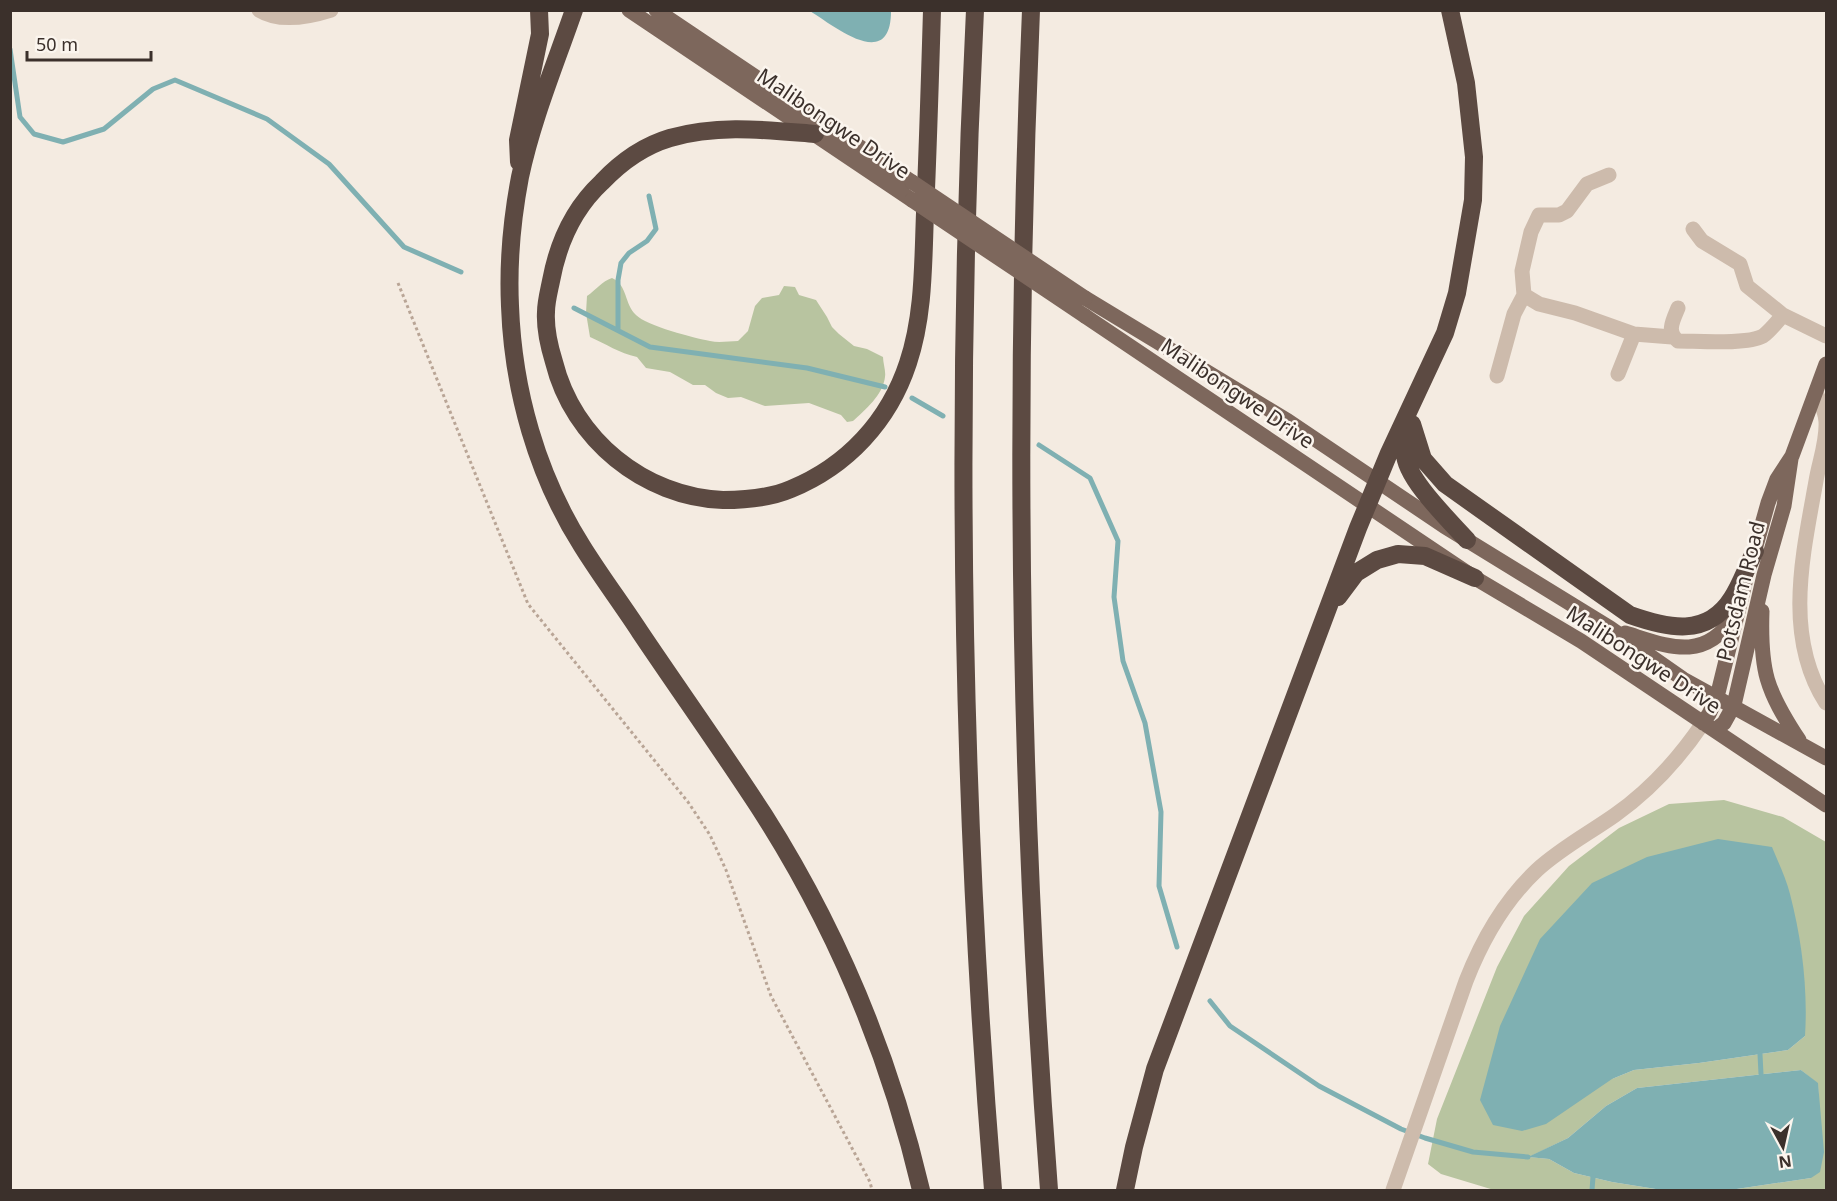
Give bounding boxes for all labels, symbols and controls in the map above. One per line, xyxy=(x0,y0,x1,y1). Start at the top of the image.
scale bar xyxy=(27,24,152,62)
text: 50 m xyxy=(36,32,78,56)
street label: Malibongwe Drive xyxy=(752,61,916,185)
street label: Malibongwe Drive xyxy=(1156,331,1320,455)
street label: Potsdam Road xyxy=(1709,518,1771,664)
street label: Malibongwe Drive xyxy=(1561,599,1727,719)
north arrow xyxy=(1753,1117,1813,1177)
text: N xyxy=(1777,1150,1793,1174)

